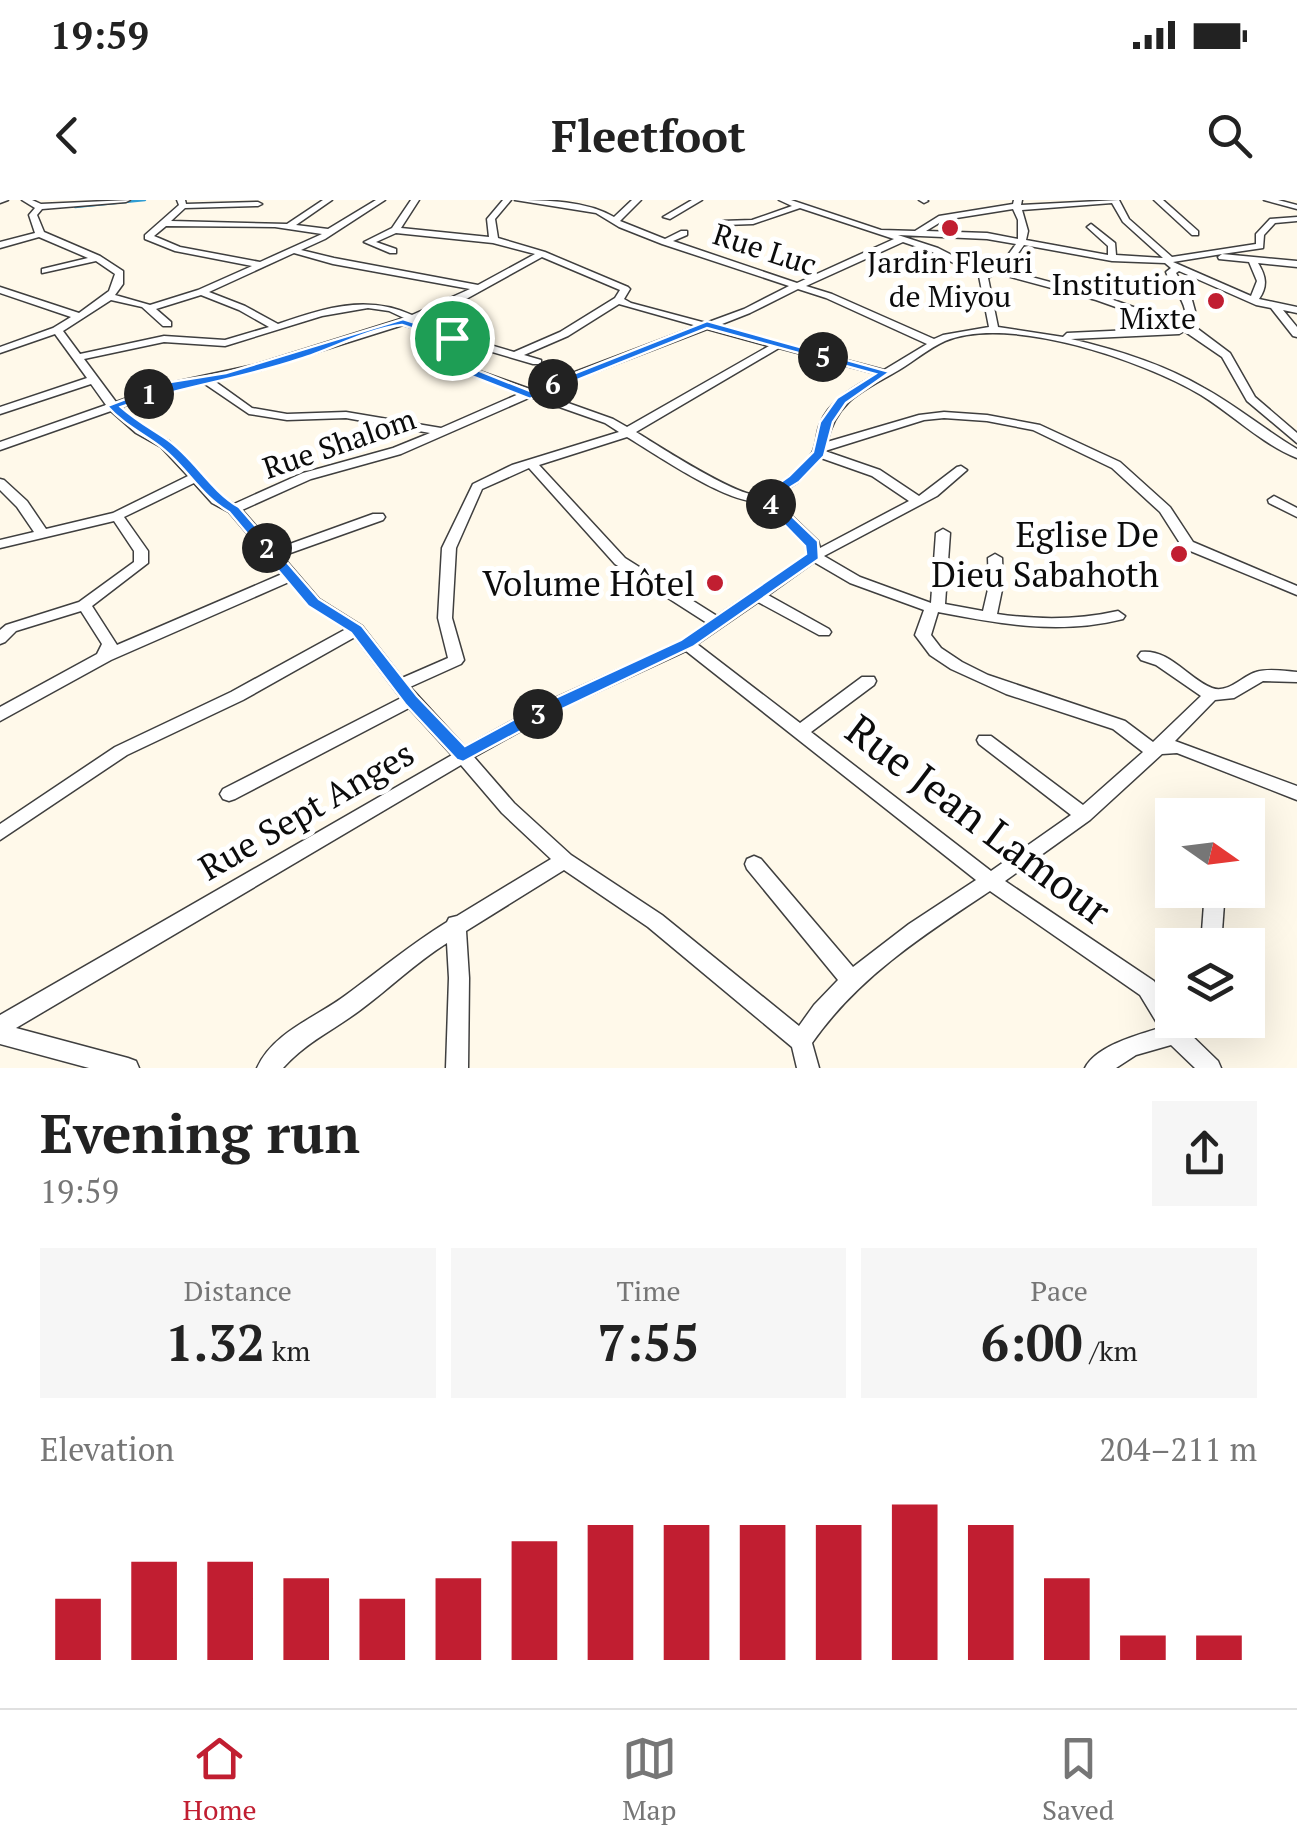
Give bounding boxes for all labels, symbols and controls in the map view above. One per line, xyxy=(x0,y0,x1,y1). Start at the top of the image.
text: 19:59 xyxy=(50,10,149,60)
text: Fleetfoot xyxy=(551,105,746,165)
icon: back xyxy=(40,108,95,163)
icon: search xyxy=(1202,108,1257,163)
street label: Rue Luc xyxy=(708,214,822,284)
marker: Jardin Fleuri de Miyou xyxy=(939,217,961,239)
place label: Jardin Fleuri de Miyou xyxy=(867,242,1033,316)
place label: Institution Mixte xyxy=(1052,264,1196,338)
marker: Institution Mixte xyxy=(1205,290,1227,312)
pin xyxy=(410,296,495,381)
icon: arrive xyxy=(425,311,480,366)
pin: 5 xyxy=(798,332,848,382)
text: 5 xyxy=(815,338,831,375)
pin: 6 xyxy=(528,359,578,409)
text: 6 xyxy=(545,365,561,402)
pin: 1 xyxy=(124,369,174,419)
text: 1 xyxy=(141,375,157,412)
street label: Rue Shalom xyxy=(257,398,421,488)
pin: 4 xyxy=(746,479,796,529)
text: 4 xyxy=(763,485,779,522)
place label: Eglise De Dieu Sabahoth xyxy=(931,511,1159,597)
pin: 2 xyxy=(242,523,292,573)
text: 2 xyxy=(259,529,275,566)
marker: Eglise De Dieu Sabahoth xyxy=(1168,543,1190,565)
place label: Volume Hôtel xyxy=(482,560,695,606)
marker: Volume Hôtel xyxy=(704,572,726,594)
pin: 3 xyxy=(513,689,563,739)
text: 3 xyxy=(530,695,546,732)
street label: Rue Jean Lamour xyxy=(835,701,1123,937)
street label: Rue Sept Anges xyxy=(190,730,422,890)
north arrow xyxy=(1155,798,1265,908)
map controls xyxy=(1155,798,1265,1038)
button: layers xyxy=(1155,928,1265,1038)
text: Evening run xyxy=(40,1096,360,1169)
button: share xyxy=(1152,1101,1257,1206)
text: 19:59 xyxy=(40,1170,119,1212)
text: Distance xyxy=(184,1272,292,1309)
text: Time xyxy=(616,1272,681,1309)
text: Pace xyxy=(1030,1272,1088,1309)
text: 1.32 xyxy=(165,1309,265,1375)
text: 7:55 xyxy=(598,1309,699,1375)
text: 6:00 xyxy=(981,1309,1083,1375)
text: km xyxy=(265,1332,310,1369)
text: /km xyxy=(1083,1332,1138,1369)
text: Elevation xyxy=(40,1428,174,1470)
text: 204–211 m xyxy=(1099,1428,1257,1470)
tab: Home xyxy=(183,1731,257,1828)
tab: Map xyxy=(622,1731,677,1828)
tab: Saved xyxy=(1042,1731,1114,1828)

